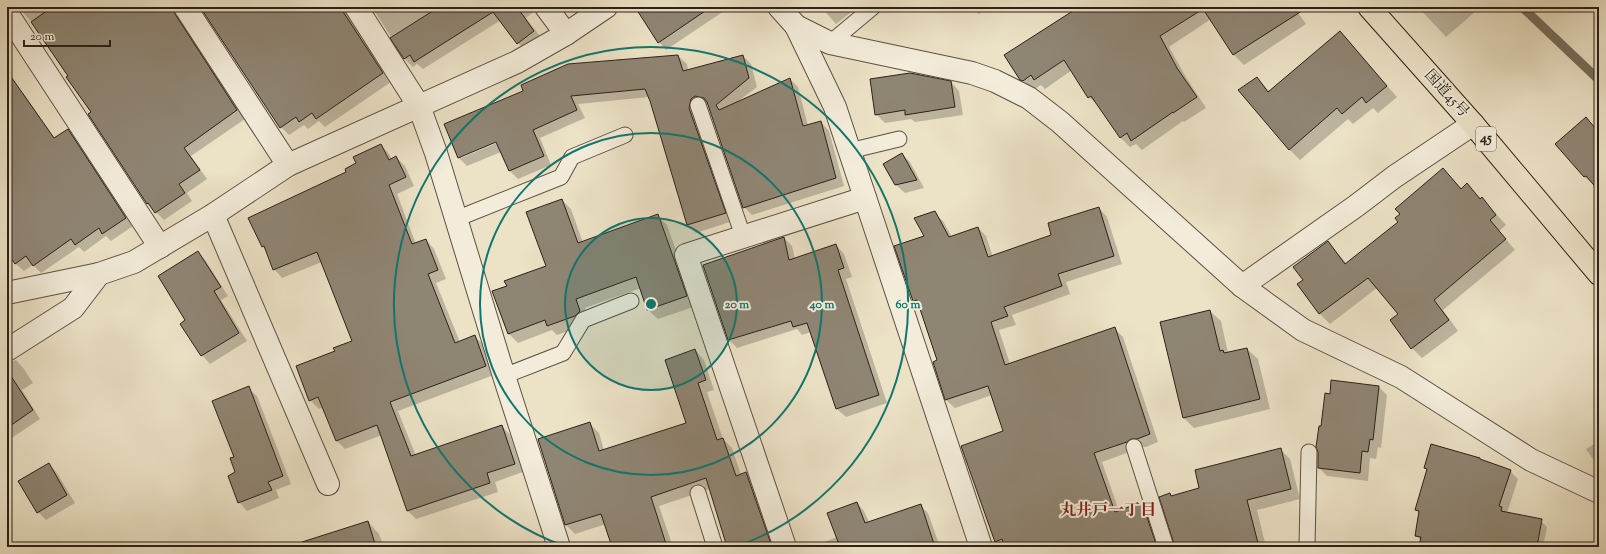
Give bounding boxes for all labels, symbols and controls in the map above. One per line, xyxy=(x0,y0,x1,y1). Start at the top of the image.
scale bar xyxy=(24,22,110,48)
text: 20 m xyxy=(30,28,55,46)
street label: 国道45号 xyxy=(1419,66,1473,122)
road number: 45 xyxy=(1476,127,1496,151)
text: 20 m xyxy=(725,296,749,314)
text: 40 m xyxy=(809,296,834,314)
text: 60 m xyxy=(896,296,920,314)
centre of rings xyxy=(644,297,658,311)
district label: 丸井戸一丁目 xyxy=(1060,500,1156,523)

